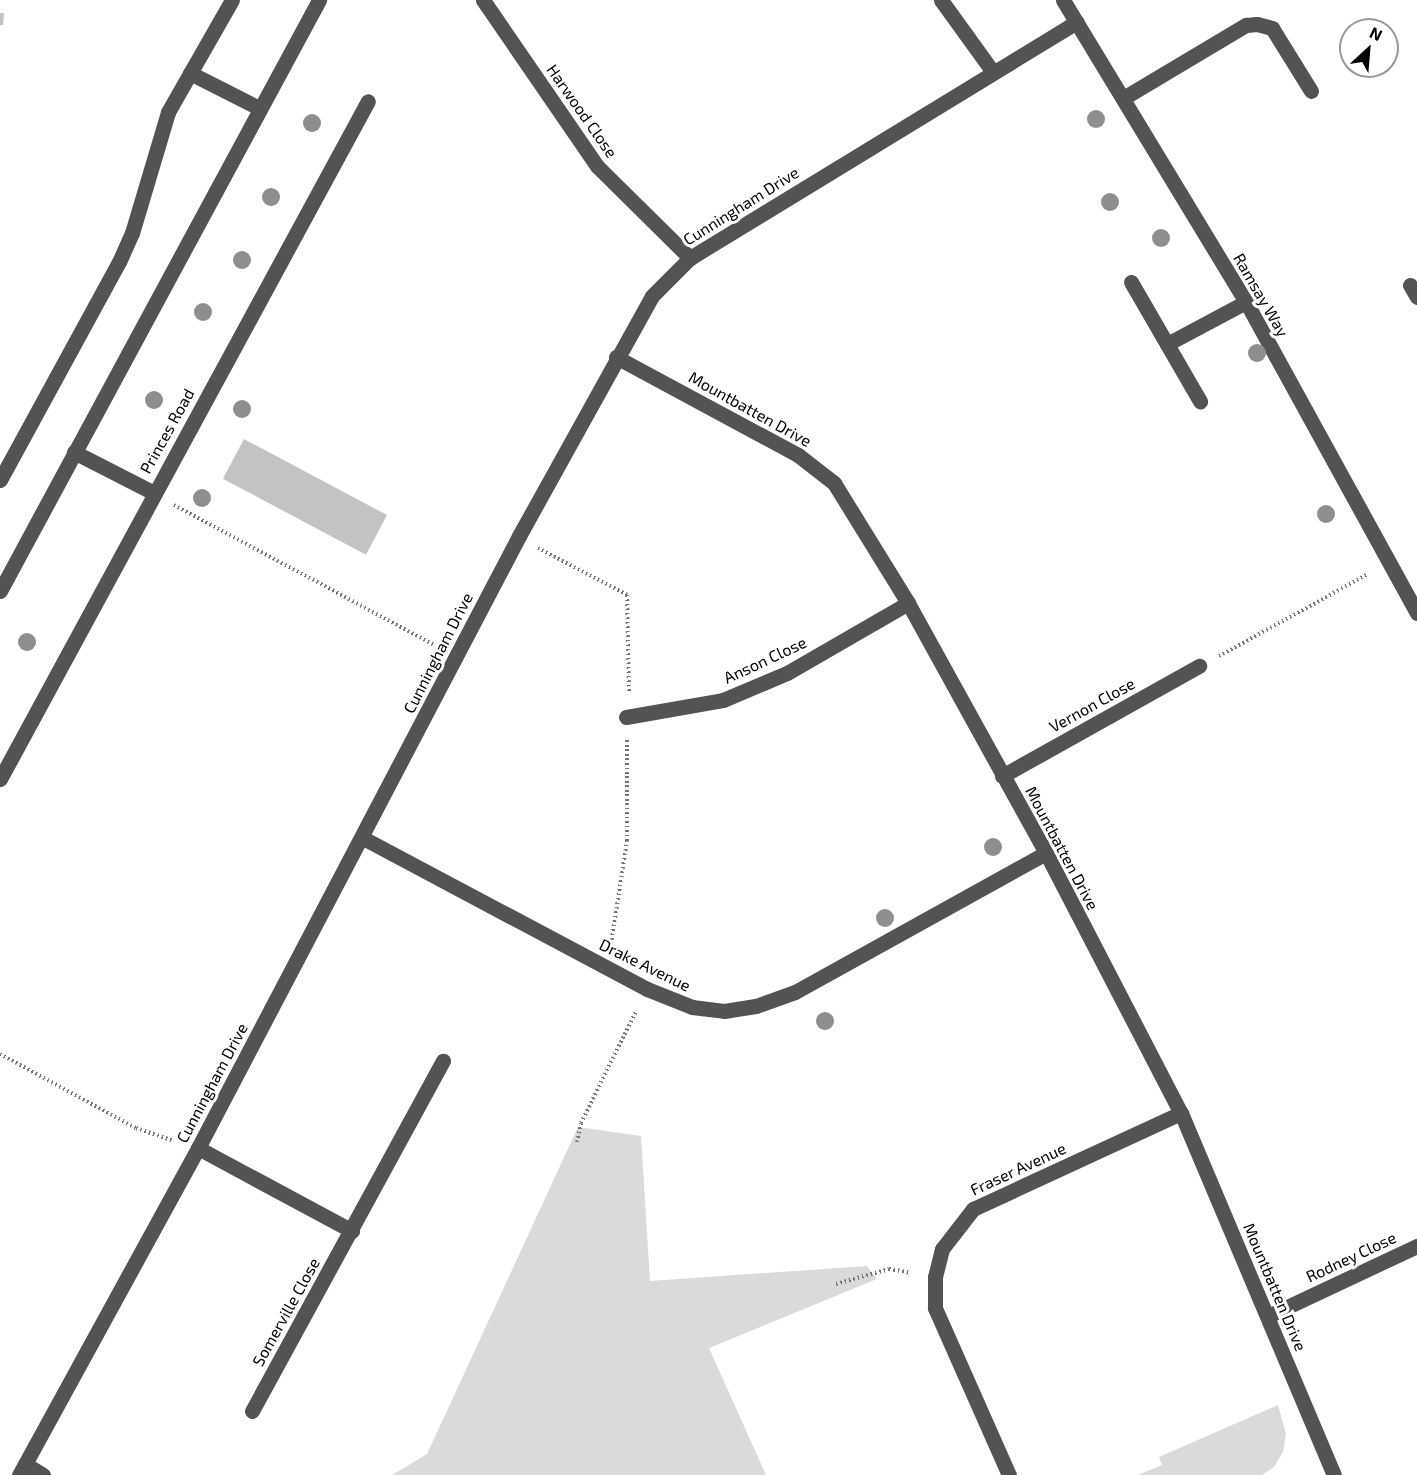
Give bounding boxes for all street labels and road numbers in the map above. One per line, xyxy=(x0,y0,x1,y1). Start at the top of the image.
street label: Harwood Close xyxy=(543,61,621,161)
street label: Cunningham Drive xyxy=(680,163,802,249)
street label: Ramsay Way xyxy=(1229,250,1293,340)
street label: Mountbatten Drive xyxy=(685,367,815,451)
street label: Princes Road xyxy=(136,385,198,477)
street label: Cunningham Drive xyxy=(399,590,477,716)
street label: Anson Close xyxy=(721,632,809,688)
street label: Vernon Close xyxy=(1046,674,1138,736)
street label: Mountbatten Drive xyxy=(1021,783,1103,913)
street label: Drake Avenue xyxy=(596,935,694,995)
street label: Cunningham Drive xyxy=(172,1020,252,1146)
street label: Fraser Avenue xyxy=(967,1138,1069,1200)
street label: Mountbatten Drive xyxy=(1239,1220,1311,1354)
street label: Rodney Close xyxy=(1303,1228,1399,1286)
street label: Somerville Close xyxy=(248,1254,324,1370)

